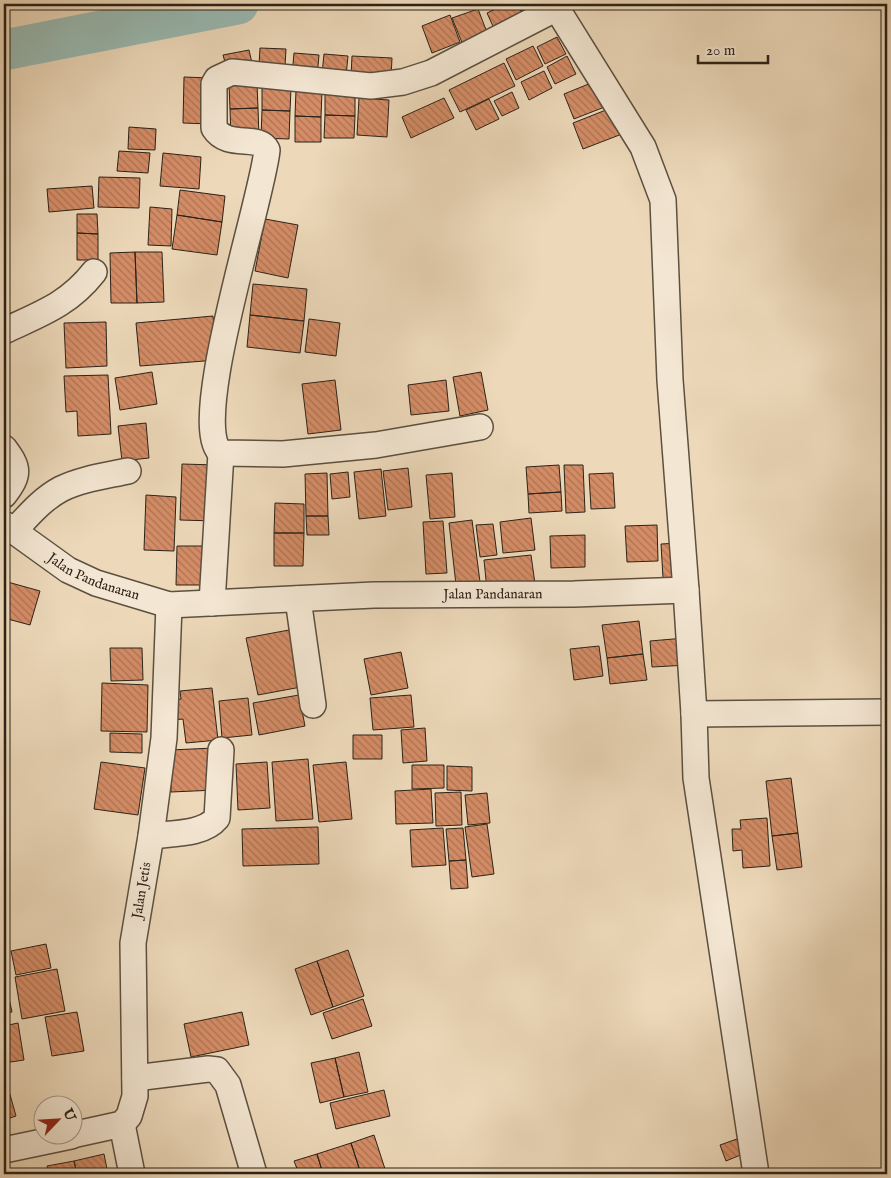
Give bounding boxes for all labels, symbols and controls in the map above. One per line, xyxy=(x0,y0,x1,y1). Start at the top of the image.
scale bar xyxy=(698,32,768,64)
text: 20 m xyxy=(706,41,736,60)
street label: Jalan Pandanaran xyxy=(42,548,142,605)
street label: Jalan Pandanaran xyxy=(441,585,543,604)
street label: Jalan Jetis xyxy=(128,861,155,922)
north arrow xyxy=(32,1096,82,1146)
text: U xyxy=(58,1105,80,1125)

